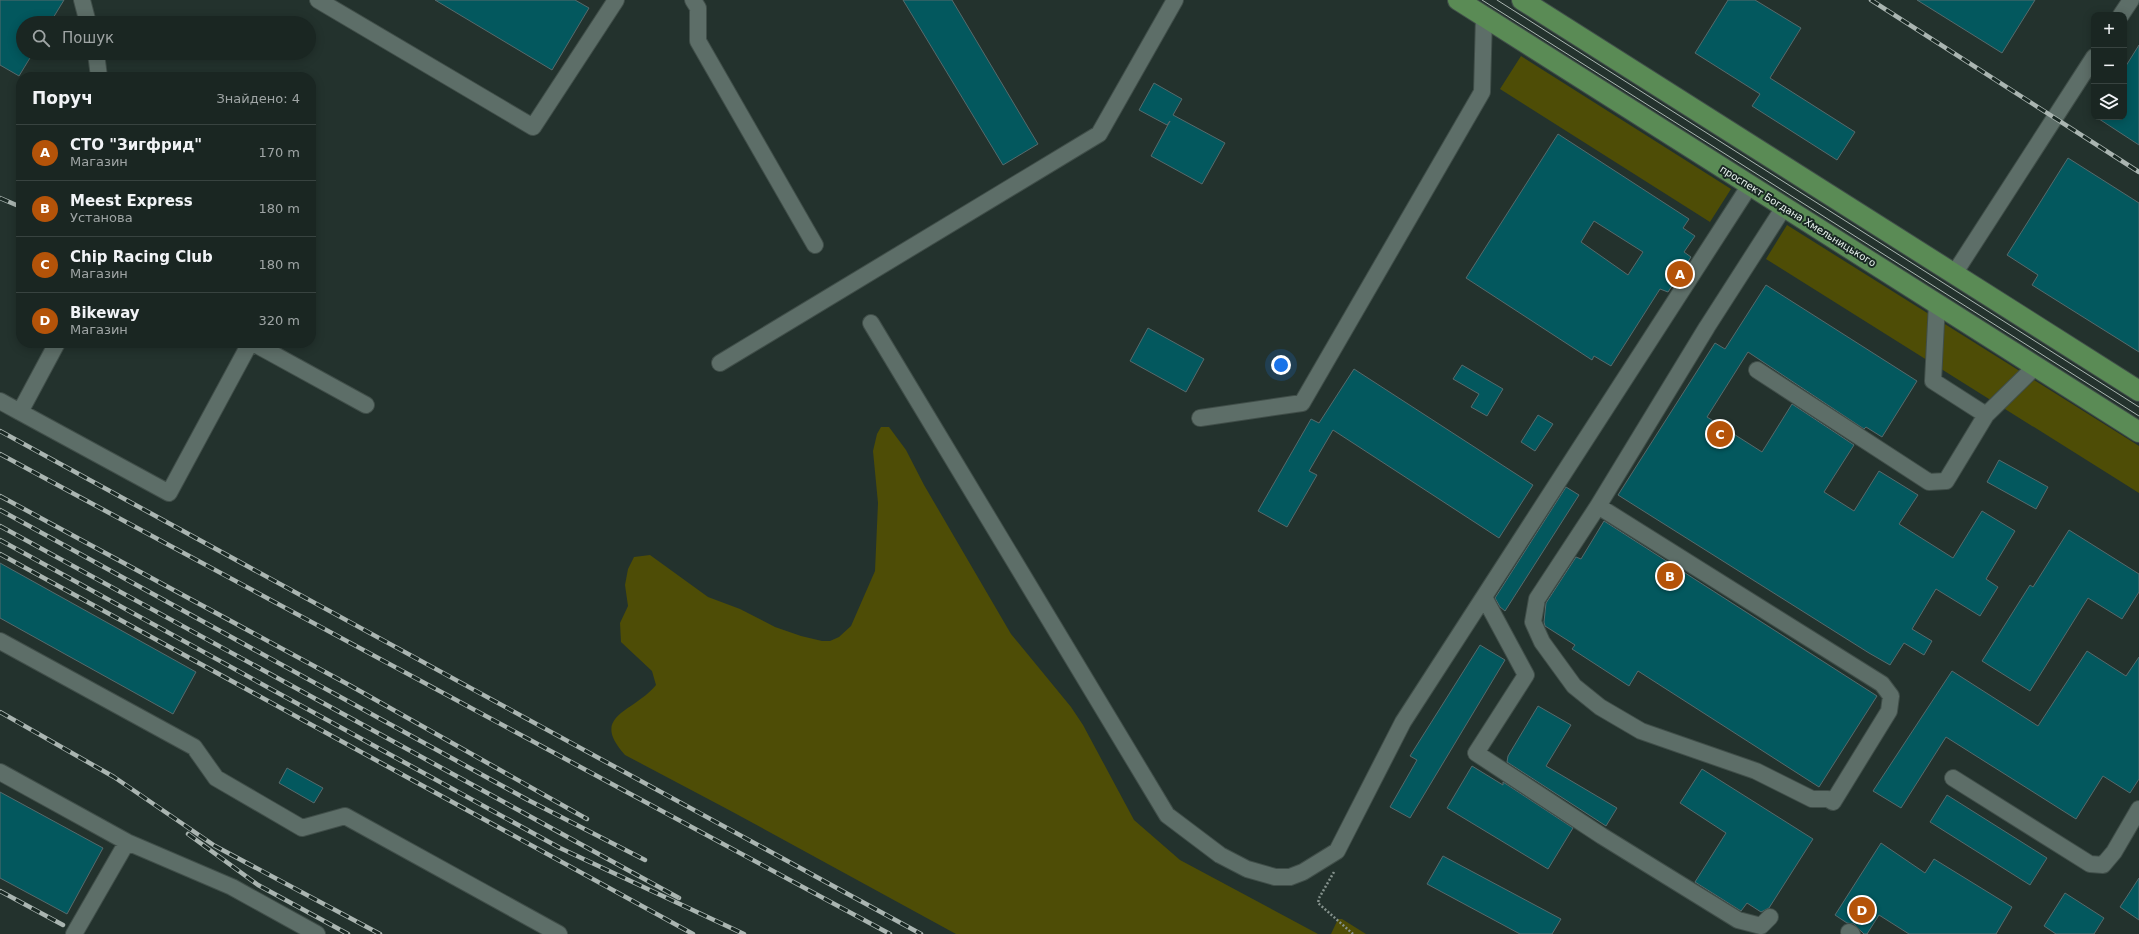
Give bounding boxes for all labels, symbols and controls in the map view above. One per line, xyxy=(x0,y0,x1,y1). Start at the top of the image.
map controls xyxy=(2091,12,2127,120)
button: + xyxy=(2091,12,2127,48)
search box xyxy=(16,16,316,60)
icon: search xyxy=(30,27,52,49)
text: Пошук xyxy=(62,29,114,47)
button: − xyxy=(2091,48,2127,84)
button: layers xyxy=(2091,84,2127,120)
text: Поруч xyxy=(32,88,93,108)
text: Знайдено: 4 xyxy=(217,91,300,106)
text: СТО "Зигфрид" xyxy=(70,136,202,154)
text: A xyxy=(40,145,50,160)
text: 170 m xyxy=(258,145,300,160)
text: Магазин xyxy=(70,154,128,169)
street label: проспект Богдана Хмельницького xyxy=(1718,163,1878,269)
text: Meest Express xyxy=(70,192,193,210)
text: B xyxy=(40,201,50,216)
text: 180 m xyxy=(258,201,300,216)
text: Установа xyxy=(70,210,133,225)
text: Chip Racing Club xyxy=(70,248,213,266)
text: C xyxy=(40,257,50,272)
text: 180 m xyxy=(258,257,300,272)
pin: A xyxy=(1667,259,1693,289)
text: Магазин xyxy=(70,266,128,281)
text: Bikeway xyxy=(70,304,140,322)
text: D xyxy=(40,313,50,328)
text: 320 m xyxy=(258,313,300,328)
text: Магазин xyxy=(70,322,128,337)
your location xyxy=(1271,355,1291,375)
pin: C xyxy=(1707,419,1733,449)
pin: B xyxy=(1657,561,1683,591)
pin: D xyxy=(1849,895,1875,925)

